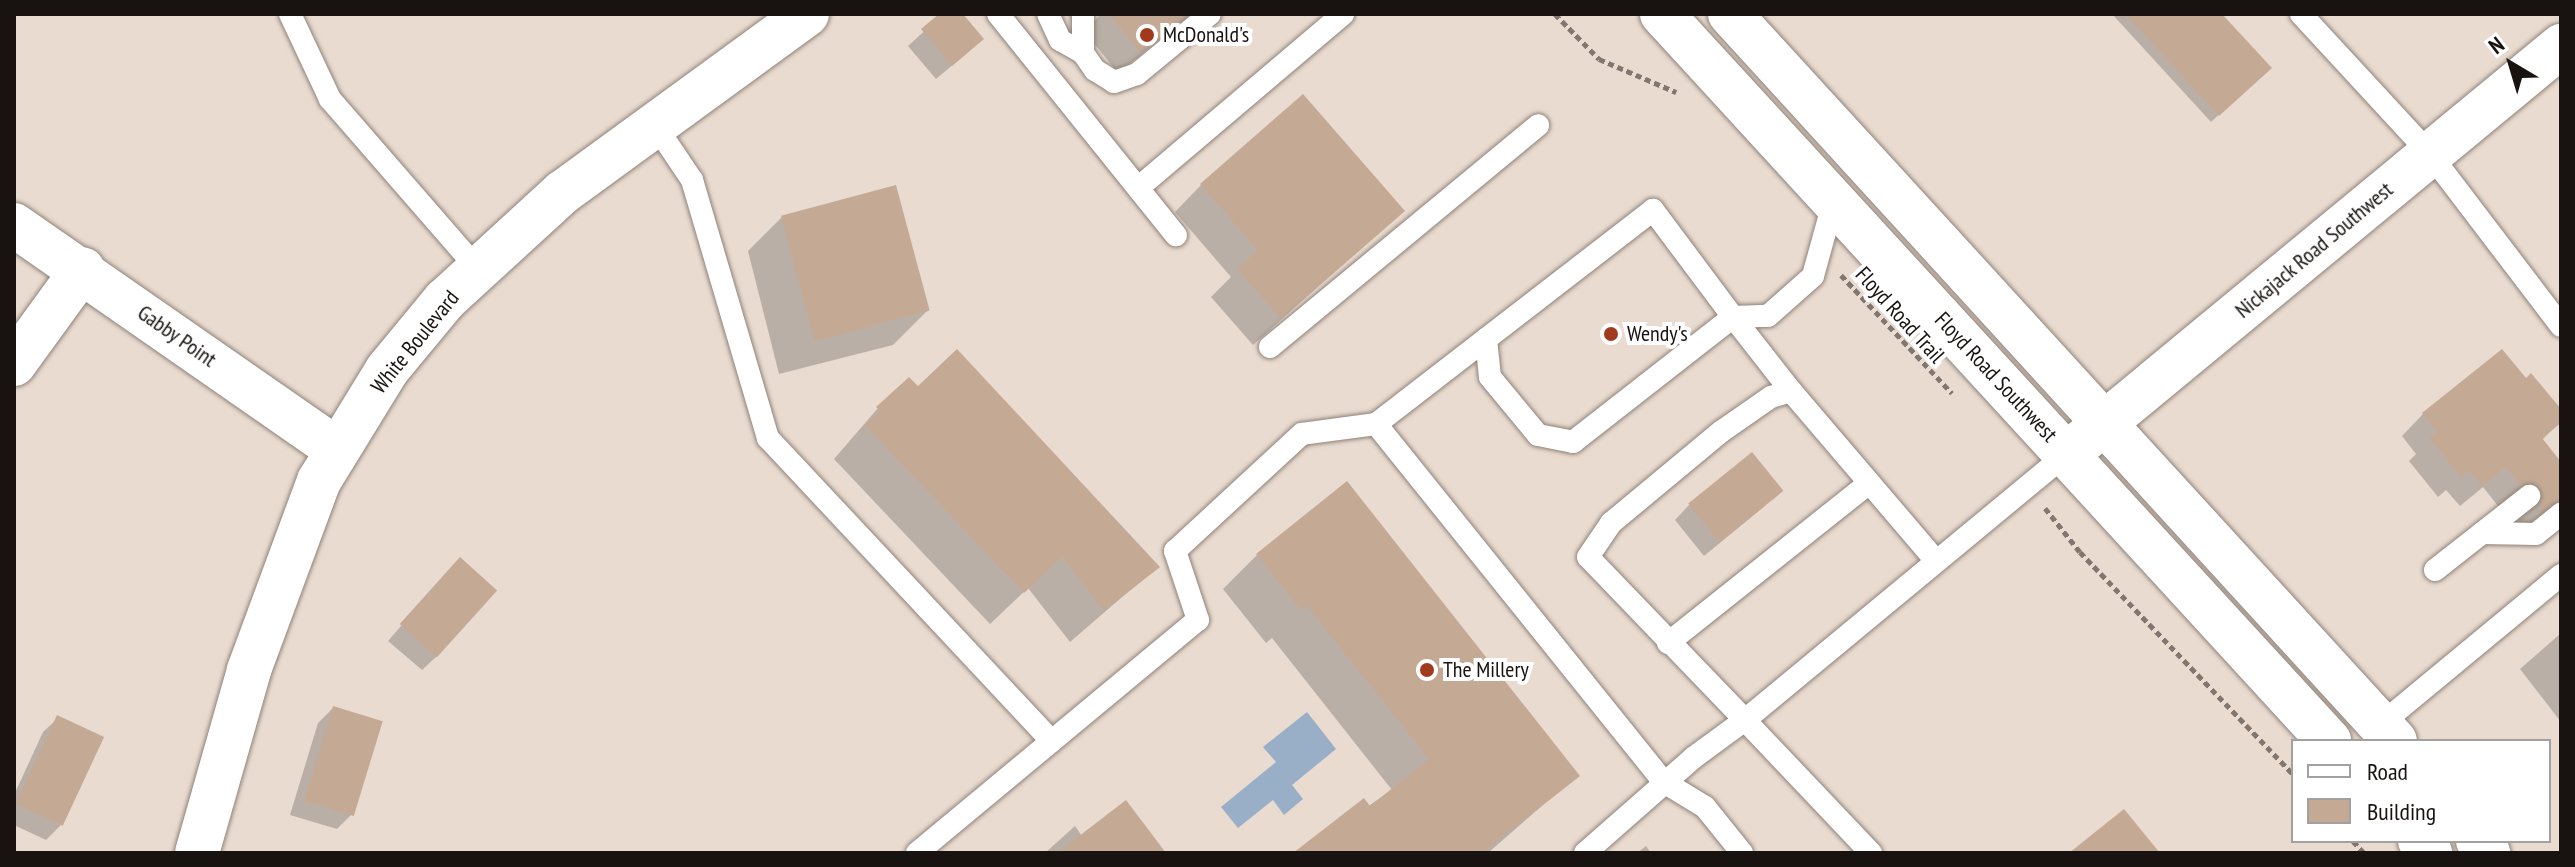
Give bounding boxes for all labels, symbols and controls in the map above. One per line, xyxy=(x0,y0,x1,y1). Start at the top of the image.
place label: McDonald's xyxy=(1163,22,1249,48)
north arrow xyxy=(2471,24,2551,104)
marker: McDonald's xyxy=(1138,26,1156,44)
text: N xyxy=(2483,30,2510,60)
street label: Nickajack Road Southwest xyxy=(2230,176,2398,324)
street label: Floyd Road Trail xyxy=(1850,261,1950,369)
street label: White Boulevard xyxy=(365,285,465,399)
street label: Gabby Point xyxy=(132,299,222,373)
street label: Floyd Road Southwest xyxy=(1929,307,2063,447)
place label: Wendy's xyxy=(1627,321,1688,347)
marker: Wendy's xyxy=(1602,325,1620,343)
place label: The Millery xyxy=(1443,657,1529,683)
marker: The Millery xyxy=(1418,661,1436,679)
legend xyxy=(2291,739,2551,843)
text: Road xyxy=(2367,756,2408,787)
text: Building xyxy=(2367,796,2436,827)

